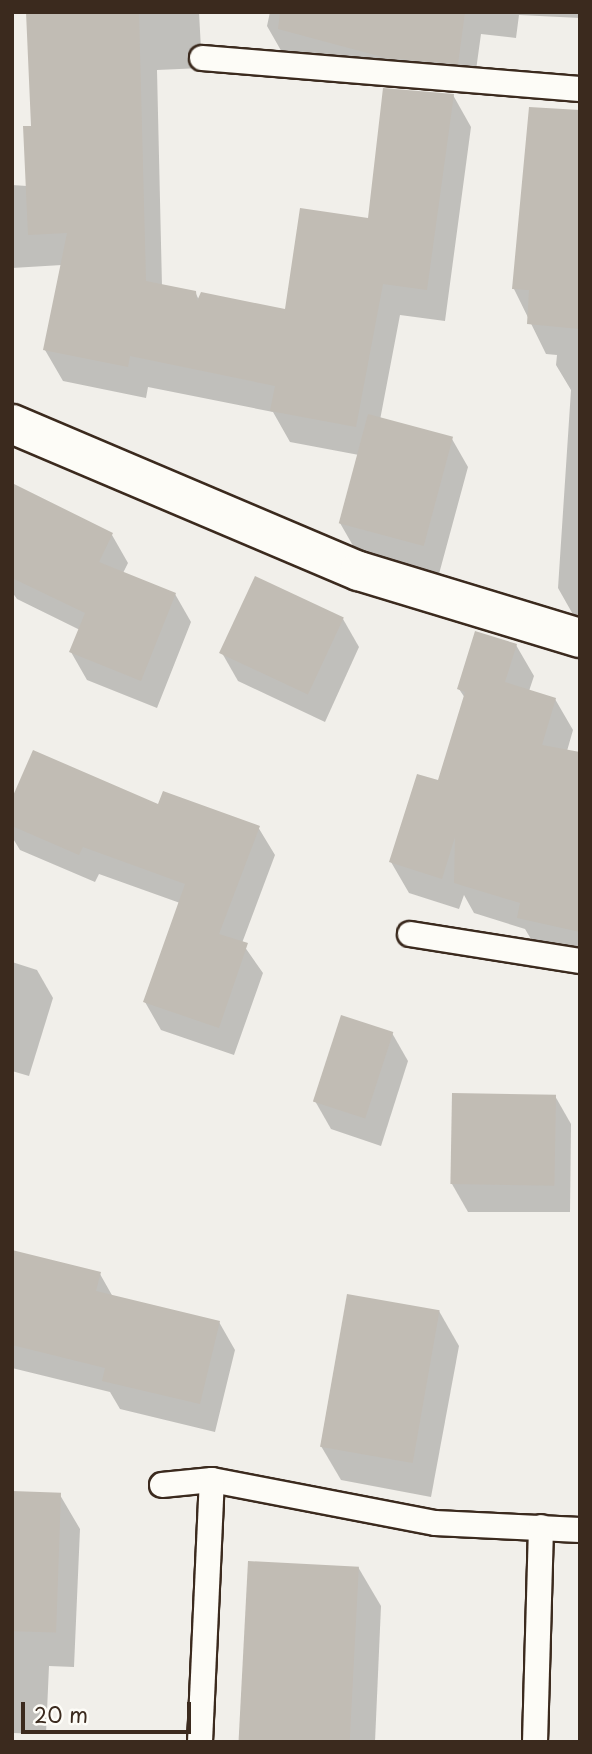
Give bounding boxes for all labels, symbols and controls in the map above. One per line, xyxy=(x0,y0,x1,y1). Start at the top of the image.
scale bar xyxy=(24,1688,194,1732)
text: 20 m xyxy=(34,1698,88,1730)

